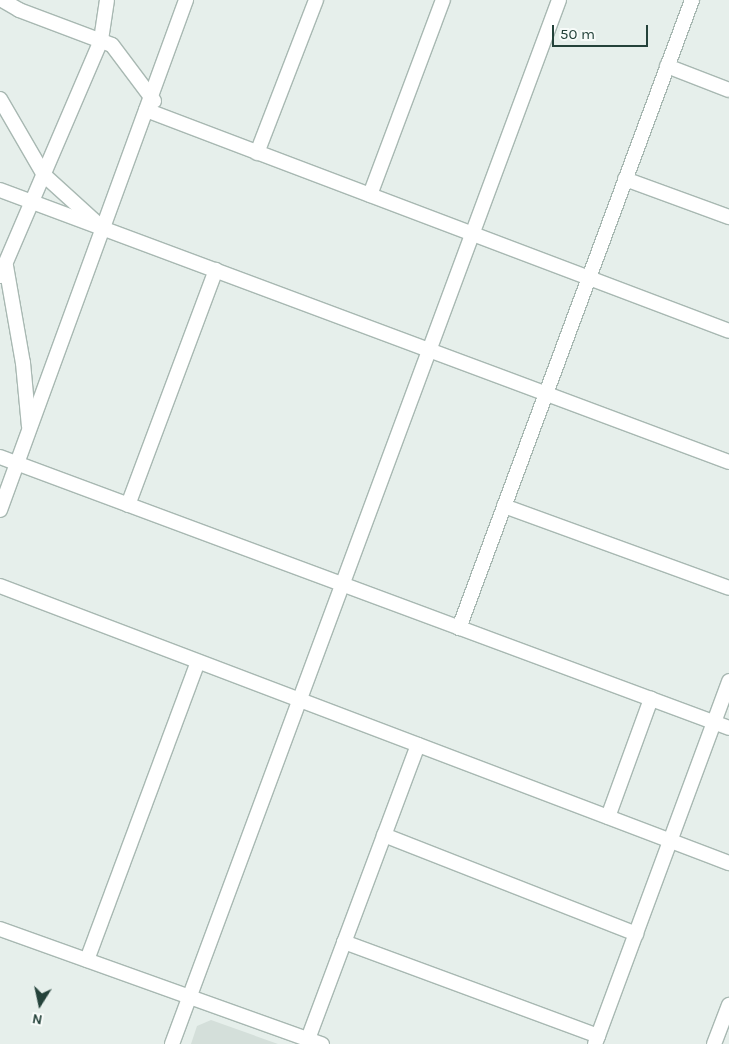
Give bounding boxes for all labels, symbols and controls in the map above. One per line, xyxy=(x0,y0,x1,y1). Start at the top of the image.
scale bar xyxy=(554,15,650,47)
text: 50 m xyxy=(560,25,595,43)
north arrow xyxy=(15,979,65,1029)
text: N xyxy=(31,1010,44,1029)

